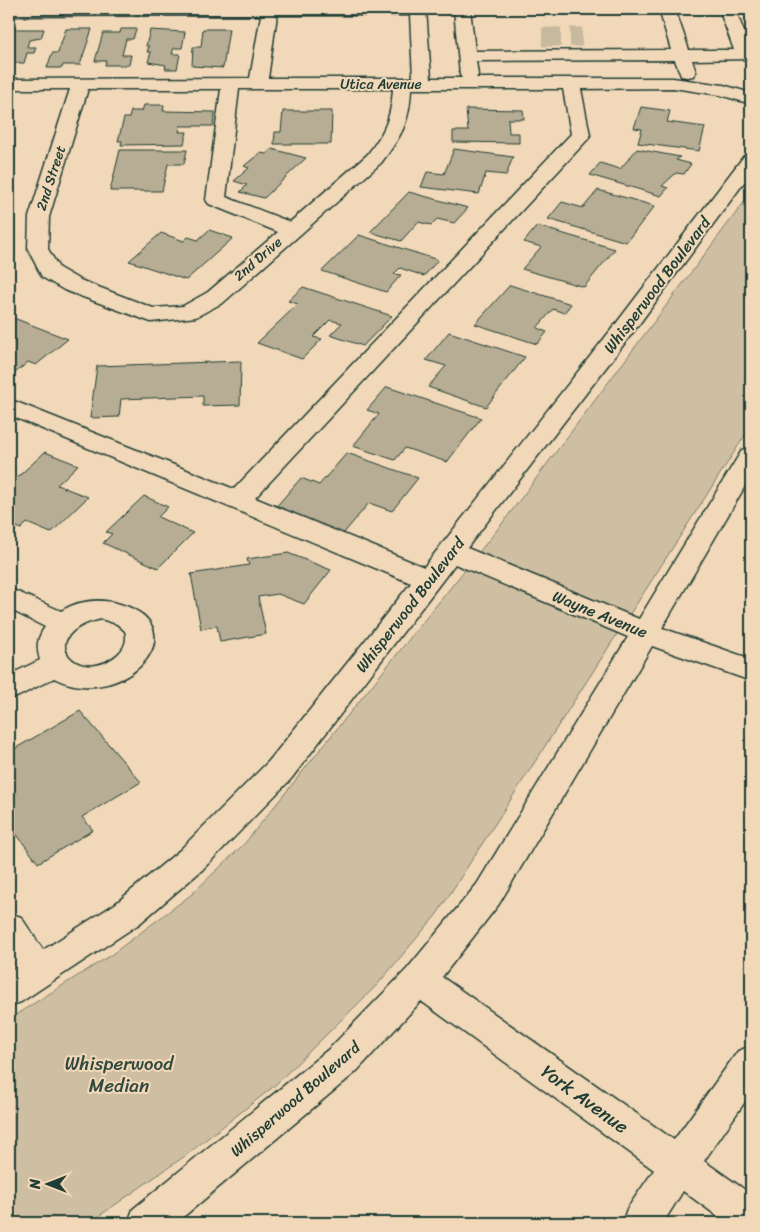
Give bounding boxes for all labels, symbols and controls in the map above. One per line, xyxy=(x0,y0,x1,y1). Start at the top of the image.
street label: Utica Avenue xyxy=(340,72,422,97)
street label: 2nd Street xyxy=(29,142,73,214)
street label: Whisperwood Boulevard xyxy=(596,209,719,360)
street label: 2nd Drive xyxy=(228,230,288,288)
street label: Whisperwood Boulevard xyxy=(348,530,473,679)
street label: Wayne Avenue xyxy=(548,582,652,646)
street label: Whisperwood Boulevard xyxy=(223,1033,368,1164)
park label: Whisperwood Median xyxy=(65,1047,175,1102)
street label: York Avenue xyxy=(534,1056,636,1143)
north arrow xyxy=(22,1160,72,1210)
text: N xyxy=(23,1179,48,1190)

